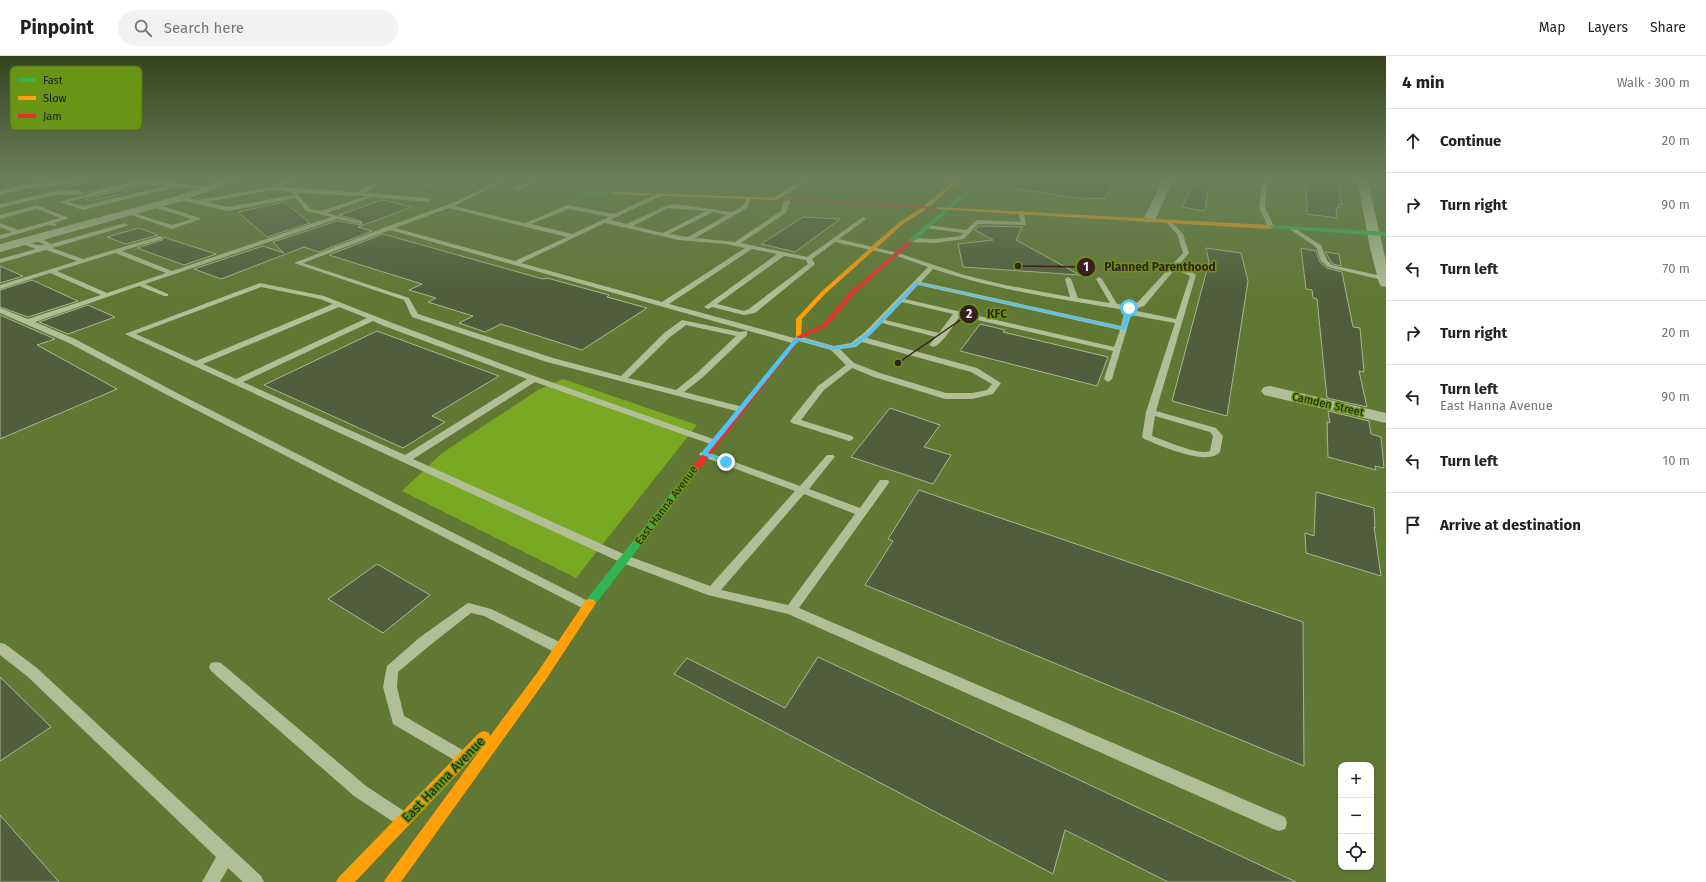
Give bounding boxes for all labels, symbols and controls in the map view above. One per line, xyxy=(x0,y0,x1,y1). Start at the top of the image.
search box xyxy=(118,10,398,46)
text: Pinpoint xyxy=(20,16,94,39)
icon: search xyxy=(132,17,154,39)
text: Search here xyxy=(164,19,244,37)
text: Map xyxy=(1539,19,1565,36)
text: Layers xyxy=(1587,19,1628,36)
text: Share xyxy=(1650,19,1686,36)
legend xyxy=(10,66,142,130)
text: 4 min xyxy=(1402,72,1445,93)
text: Fast xyxy=(43,74,63,87)
text: Walk · 300 m xyxy=(1617,75,1690,90)
text: Slow xyxy=(43,92,67,105)
text: Jam xyxy=(43,110,62,123)
icon: ahead xyxy=(1402,130,1424,152)
text: Continue xyxy=(1440,132,1501,150)
text: 20 m xyxy=(1662,133,1690,148)
icon: right xyxy=(1402,194,1424,216)
text: Turn right xyxy=(1440,196,1507,214)
text: 90 m xyxy=(1661,197,1690,212)
callout: Planned Parenthood xyxy=(1076,255,1224,279)
icon: left xyxy=(1402,258,1424,280)
text: 1 xyxy=(1083,260,1089,274)
text: Planned Parenthood xyxy=(1104,260,1216,274)
text: Turn left xyxy=(1440,260,1498,278)
text: 70 m xyxy=(1663,261,1690,276)
route start xyxy=(1120,299,1138,317)
callout: KFC xyxy=(959,302,1015,326)
text: 2 xyxy=(966,307,972,321)
text: KFC xyxy=(987,307,1007,321)
icon: right xyxy=(1402,322,1424,344)
text: Turn right xyxy=(1440,324,1507,342)
text: 20 m xyxy=(1662,325,1690,340)
text: Turn left xyxy=(1440,380,1498,398)
icon: left xyxy=(1402,386,1424,408)
text: 90 m xyxy=(1661,389,1690,404)
street label: Camden Street xyxy=(1291,390,1365,419)
text: East Hanna Avenue xyxy=(1440,398,1553,413)
icon: left xyxy=(1402,450,1424,472)
text: Turn left xyxy=(1440,452,1498,470)
route end xyxy=(717,453,735,471)
text: 10 m xyxy=(1663,453,1690,468)
street label: East Hanna Avenue xyxy=(632,463,700,547)
icon: arrive xyxy=(1402,514,1424,536)
text: Arrive at destination xyxy=(1440,516,1581,534)
street label: East Hanna Avenue xyxy=(399,734,488,825)
map controls xyxy=(1338,762,1374,870)
button: + xyxy=(1338,762,1374,798)
button: − xyxy=(1338,798,1374,834)
button: locate xyxy=(1338,834,1374,870)

